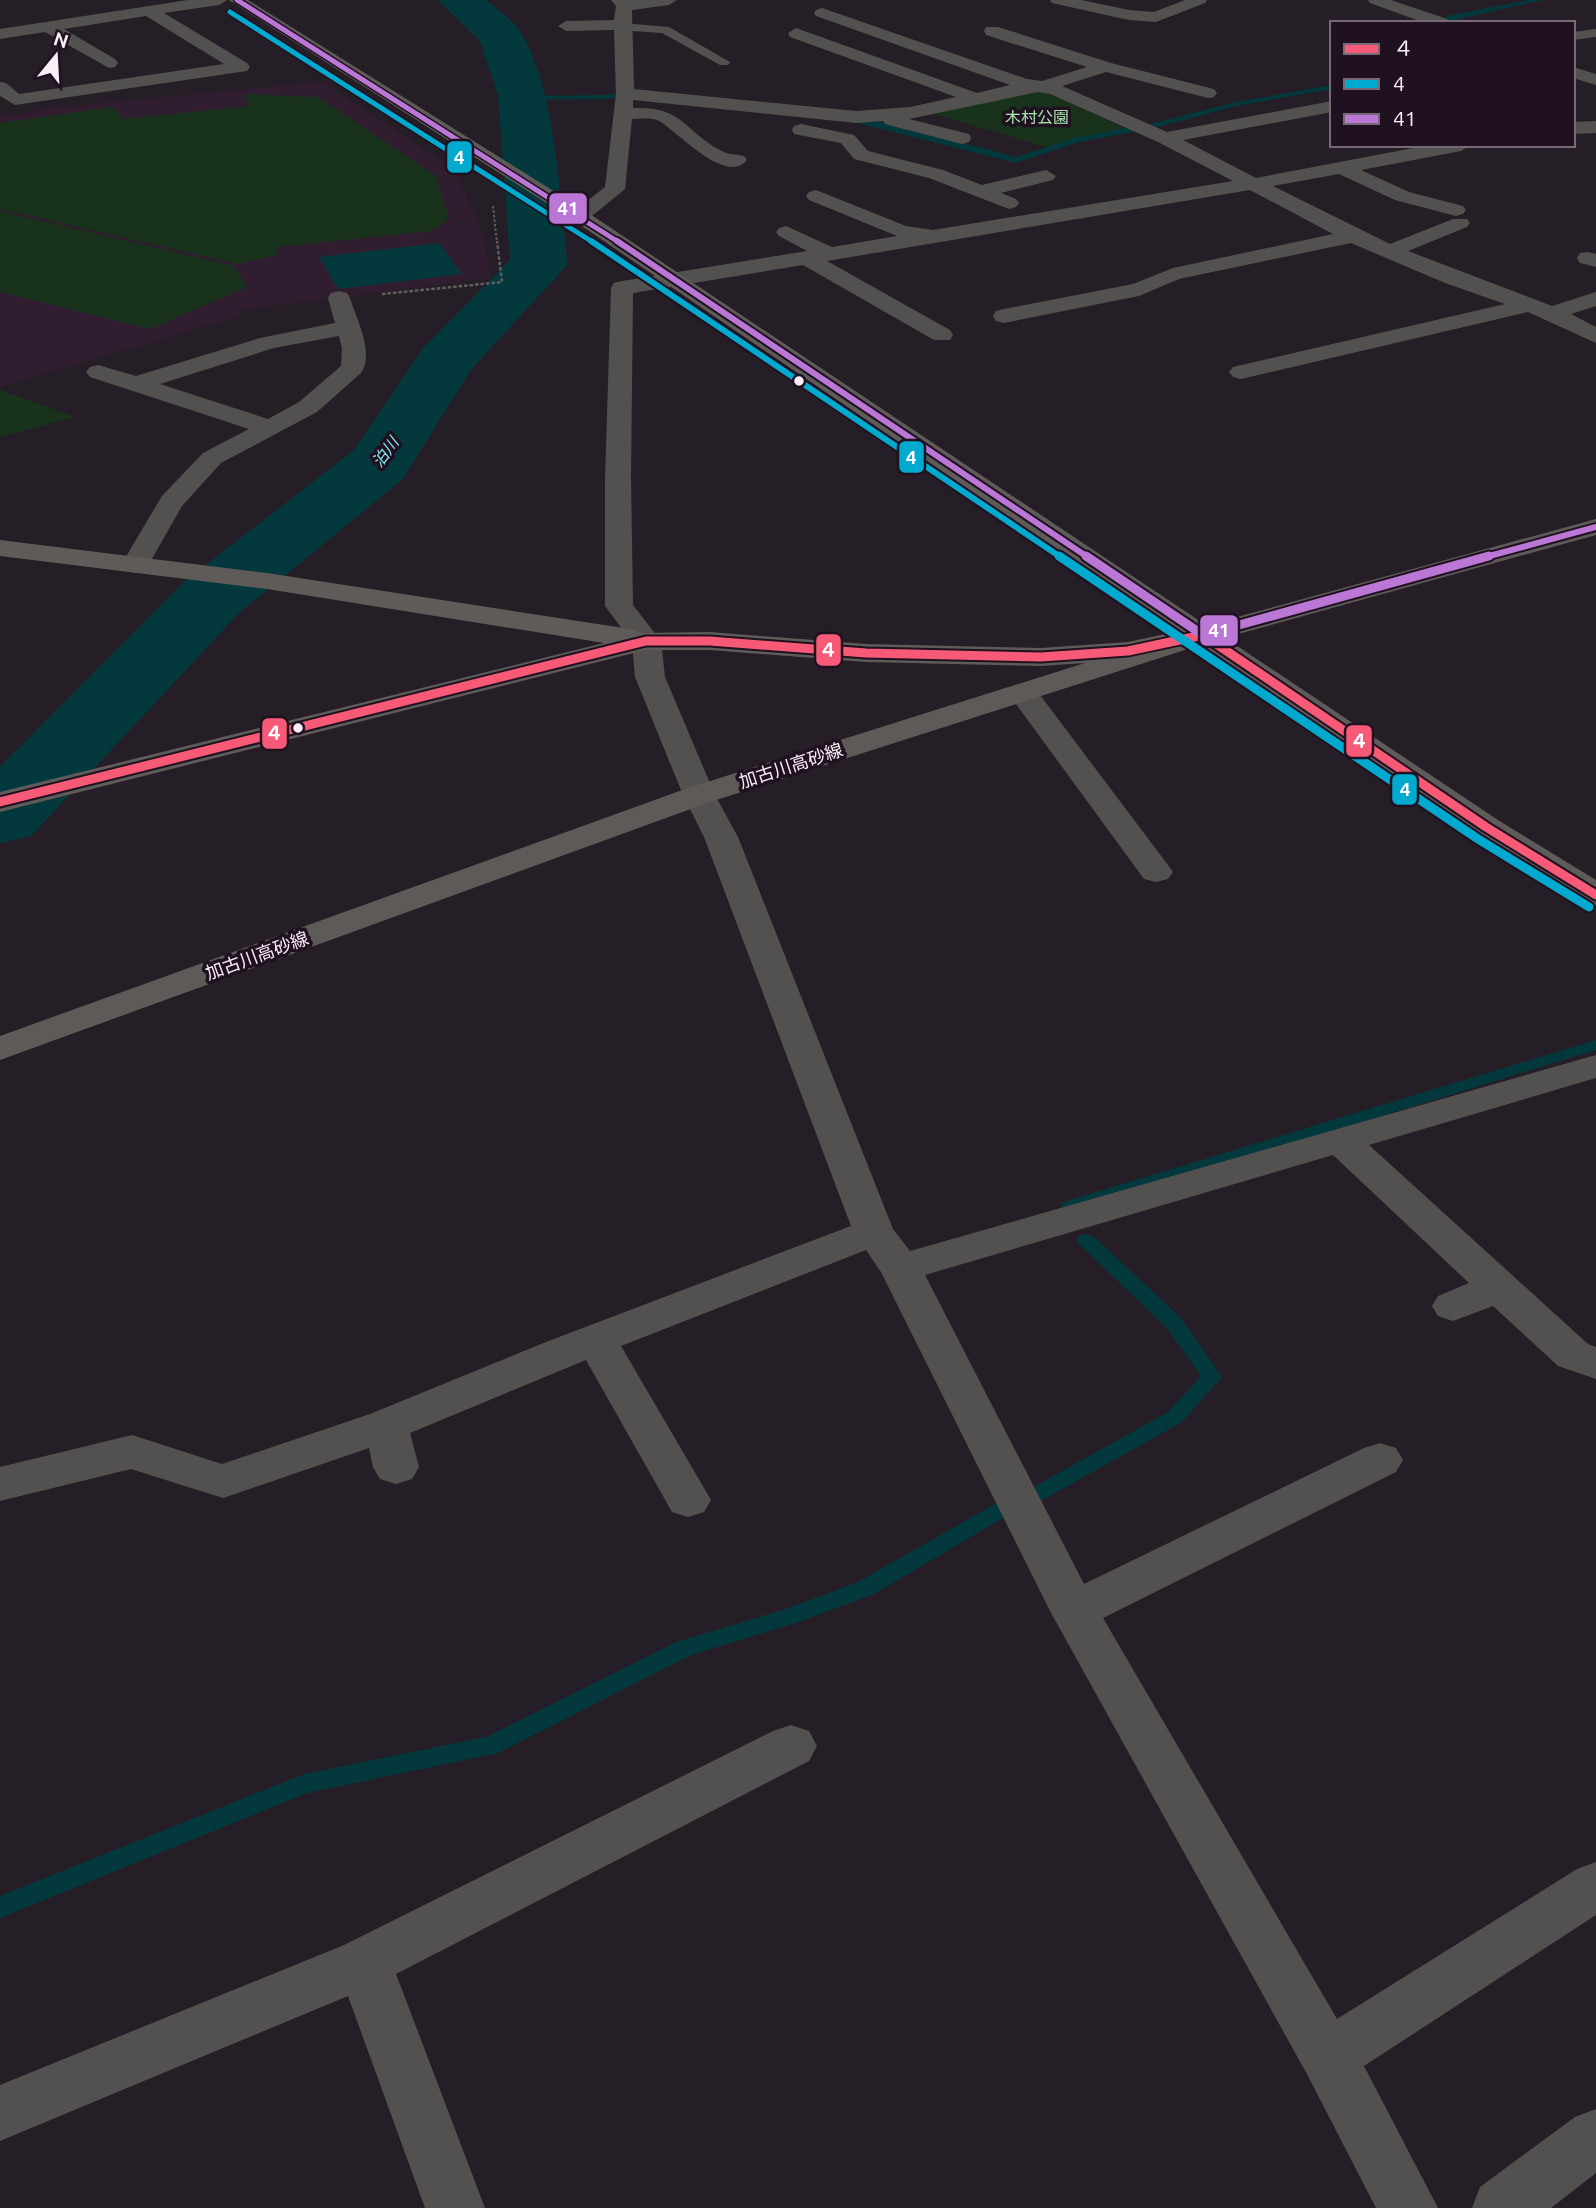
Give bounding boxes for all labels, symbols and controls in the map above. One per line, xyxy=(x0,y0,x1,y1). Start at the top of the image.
north arrow xyxy=(21,21,91,91)
legend xyxy=(1330,21,1575,147)
text: N xyxy=(51,27,71,52)
text: ４ xyxy=(1393,36,1414,60)
text: 4 xyxy=(1393,71,1405,95)
text: 41 xyxy=(1393,106,1417,130)
park label: 木村公園 xyxy=(1005,108,1069,126)
line badge: 4 xyxy=(446,140,473,174)
text: 4 xyxy=(454,146,465,168)
line badge: 41 xyxy=(548,192,588,225)
text: 41 xyxy=(557,197,579,219)
unlabelled marker xyxy=(792,374,806,388)
water label: 泊川 xyxy=(368,432,403,470)
line badge: 4 xyxy=(898,440,925,474)
text: 4 xyxy=(906,446,917,468)
line badge: 41 xyxy=(1199,614,1239,647)
text: 41 xyxy=(1208,619,1230,641)
line badge: ４ xyxy=(815,633,842,667)
text: ４ xyxy=(818,639,838,661)
line badge: ４ xyxy=(261,717,288,750)
unlabelled marker xyxy=(291,721,305,735)
text: ４ xyxy=(264,722,284,744)
line badge: ４ xyxy=(1345,724,1373,758)
text: ４ xyxy=(1349,730,1369,752)
street label: 加古川高砂線 xyxy=(736,739,845,791)
line badge: 4 xyxy=(1391,773,1418,806)
text: 4 xyxy=(1400,778,1411,800)
street label: 加古川高砂線 xyxy=(202,927,311,983)

